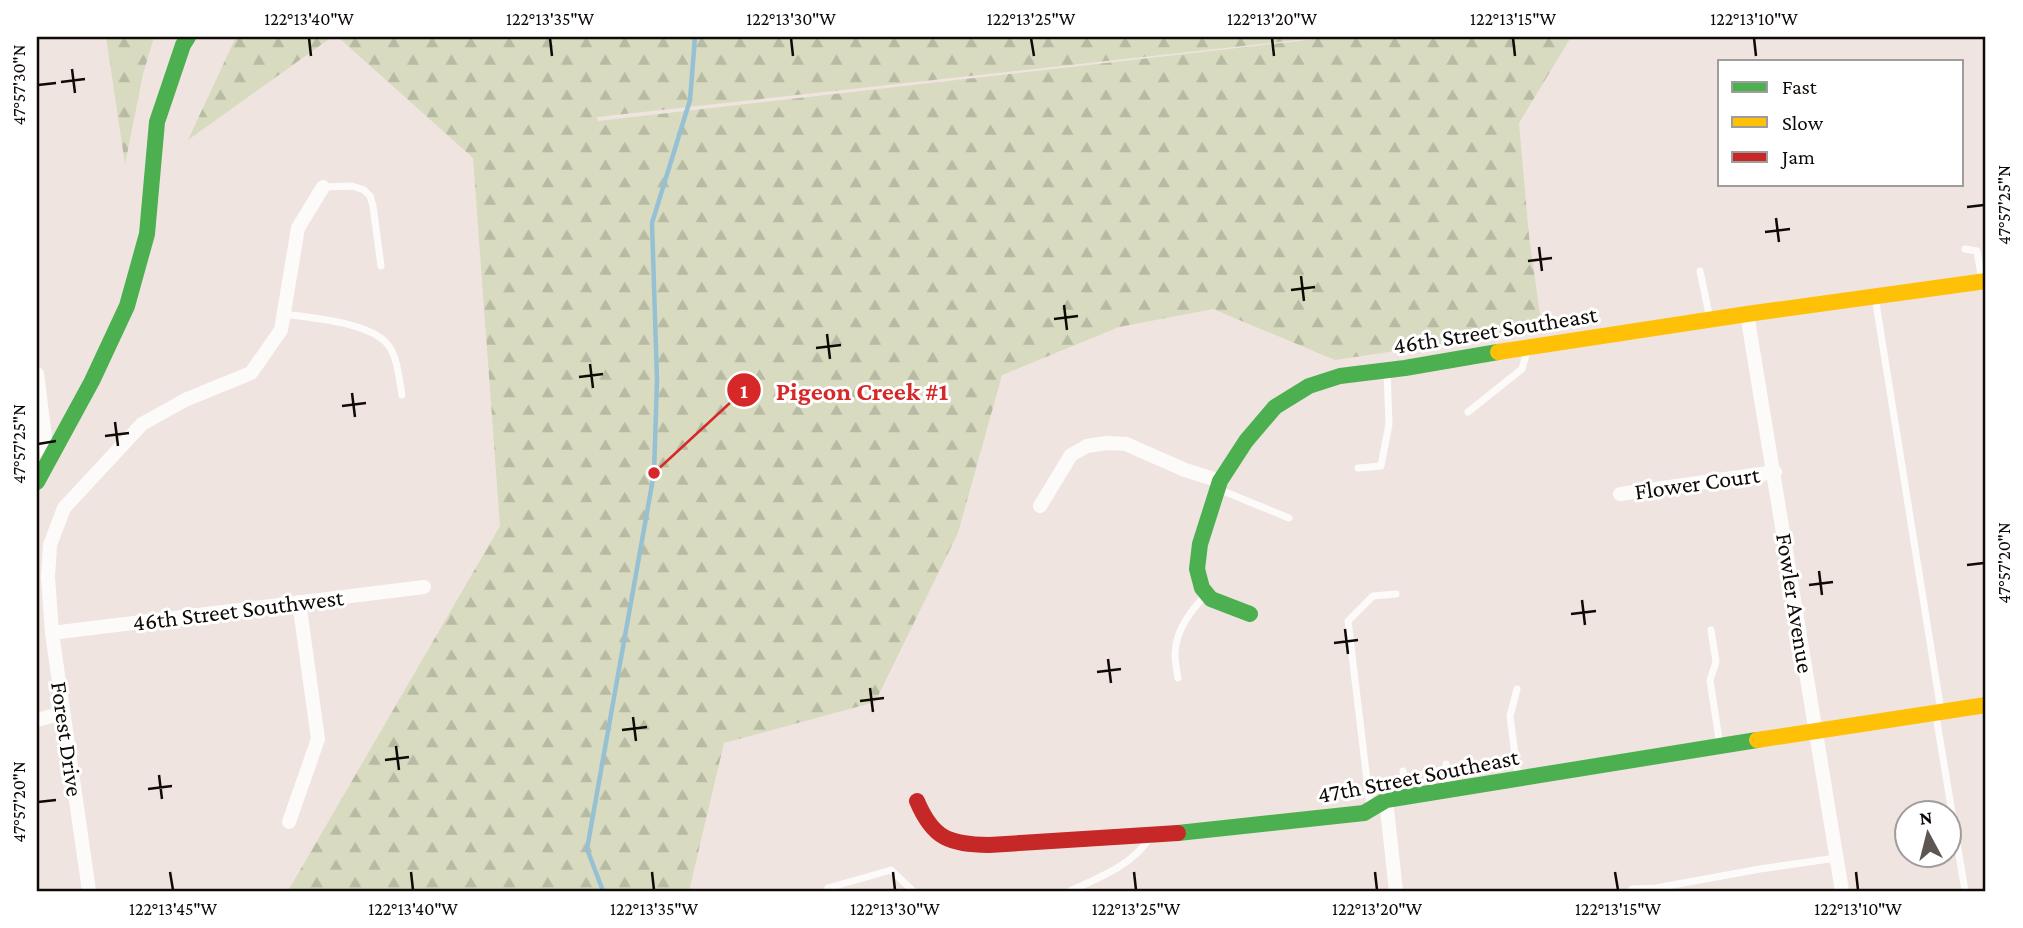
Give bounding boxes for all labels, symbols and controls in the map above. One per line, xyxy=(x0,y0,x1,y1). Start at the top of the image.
text: 122°13'40"W xyxy=(264,9,354,29)
text: 122°13'35"W xyxy=(506,9,594,29)
text: 122°13'30"W xyxy=(746,9,836,29)
text: 122°13'25"W xyxy=(987,9,1076,29)
text: 122°13'20"W xyxy=(1227,9,1317,29)
text: 122°13'15"W xyxy=(1470,9,1556,29)
text: 122°13'10"W xyxy=(1710,9,1798,29)
text: 47°57'30"N xyxy=(9,44,29,126)
legend xyxy=(1718,60,1964,186)
text: Fast xyxy=(1782,75,1818,99)
text: Slow xyxy=(1782,111,1824,135)
text: Jam xyxy=(1780,145,1815,169)
text: 47°57'25"N xyxy=(1994,165,2014,245)
street label: 46th Street Southeast xyxy=(1391,300,1600,359)
callout: Pigeon Creek #1 xyxy=(726,367,962,414)
text: Pigeon Creek #1 xyxy=(776,377,949,406)
text: 1 xyxy=(740,379,748,403)
text: 47°57'25"N xyxy=(9,404,29,484)
street label: Flower Court xyxy=(1633,460,1762,505)
text: 47°57'20"N xyxy=(1994,522,2014,604)
street label: Fowler Avenue xyxy=(1771,531,1820,675)
street label: 46th Street Southwest xyxy=(131,583,346,636)
street label: Forest Drive xyxy=(46,680,89,798)
street label: 47th Street Southeast xyxy=(1315,743,1522,808)
text: 47°57'20"N xyxy=(9,761,29,843)
north arrow xyxy=(1894,799,1964,869)
text: N xyxy=(1918,806,1934,829)
text: 122°13'45"W xyxy=(129,899,217,919)
text: 122°13'40"W xyxy=(368,899,458,919)
text: 122°13'35"W xyxy=(610,899,698,919)
text: 122°13'30"W xyxy=(850,899,940,919)
text: 122°13'25"W xyxy=(1092,899,1181,919)
text: 122°13'20"W xyxy=(1332,899,1422,919)
text: 122°13'15"W xyxy=(1575,899,1661,919)
text: 122°13'10"W xyxy=(1814,899,1902,919)

